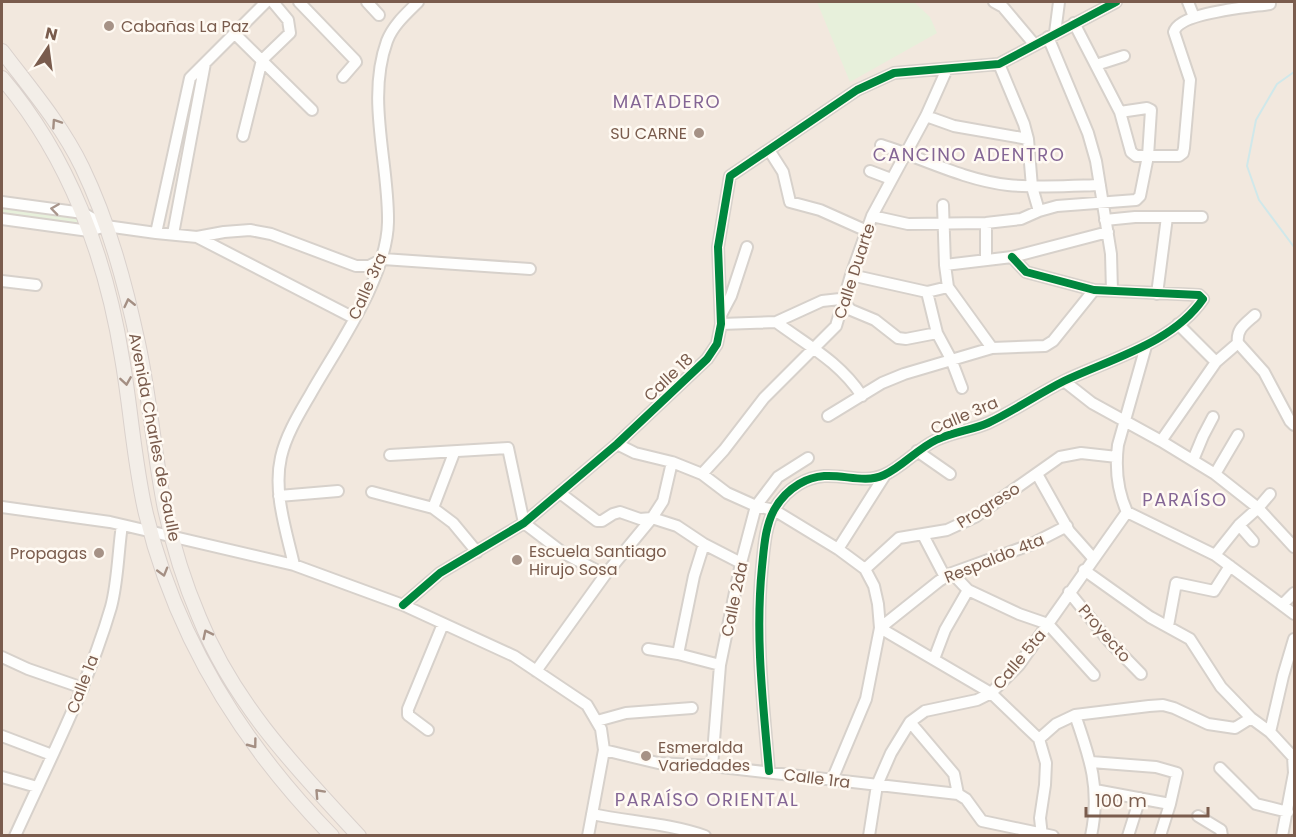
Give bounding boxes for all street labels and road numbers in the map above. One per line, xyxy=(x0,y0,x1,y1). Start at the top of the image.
street label: Calle Duarte xyxy=(828,220,881,322)
street label: Calle 3ra xyxy=(342,249,392,324)
street label: Avenida Charles de Gaulle xyxy=(123,331,186,543)
street label: Calle 18 xyxy=(639,348,698,407)
street label: Calle 3ra xyxy=(927,391,1002,440)
street label: Progreso xyxy=(952,477,1024,534)
street label: Respaldo 4ta xyxy=(941,528,1047,589)
street label: Calle 2da xyxy=(715,560,754,639)
street label: Proyecto xyxy=(1073,599,1136,667)
street label: Calle 5ta xyxy=(987,624,1051,694)
street label: Calle 1a xyxy=(61,652,104,717)
street label: Calle 1ra xyxy=(782,763,852,794)

